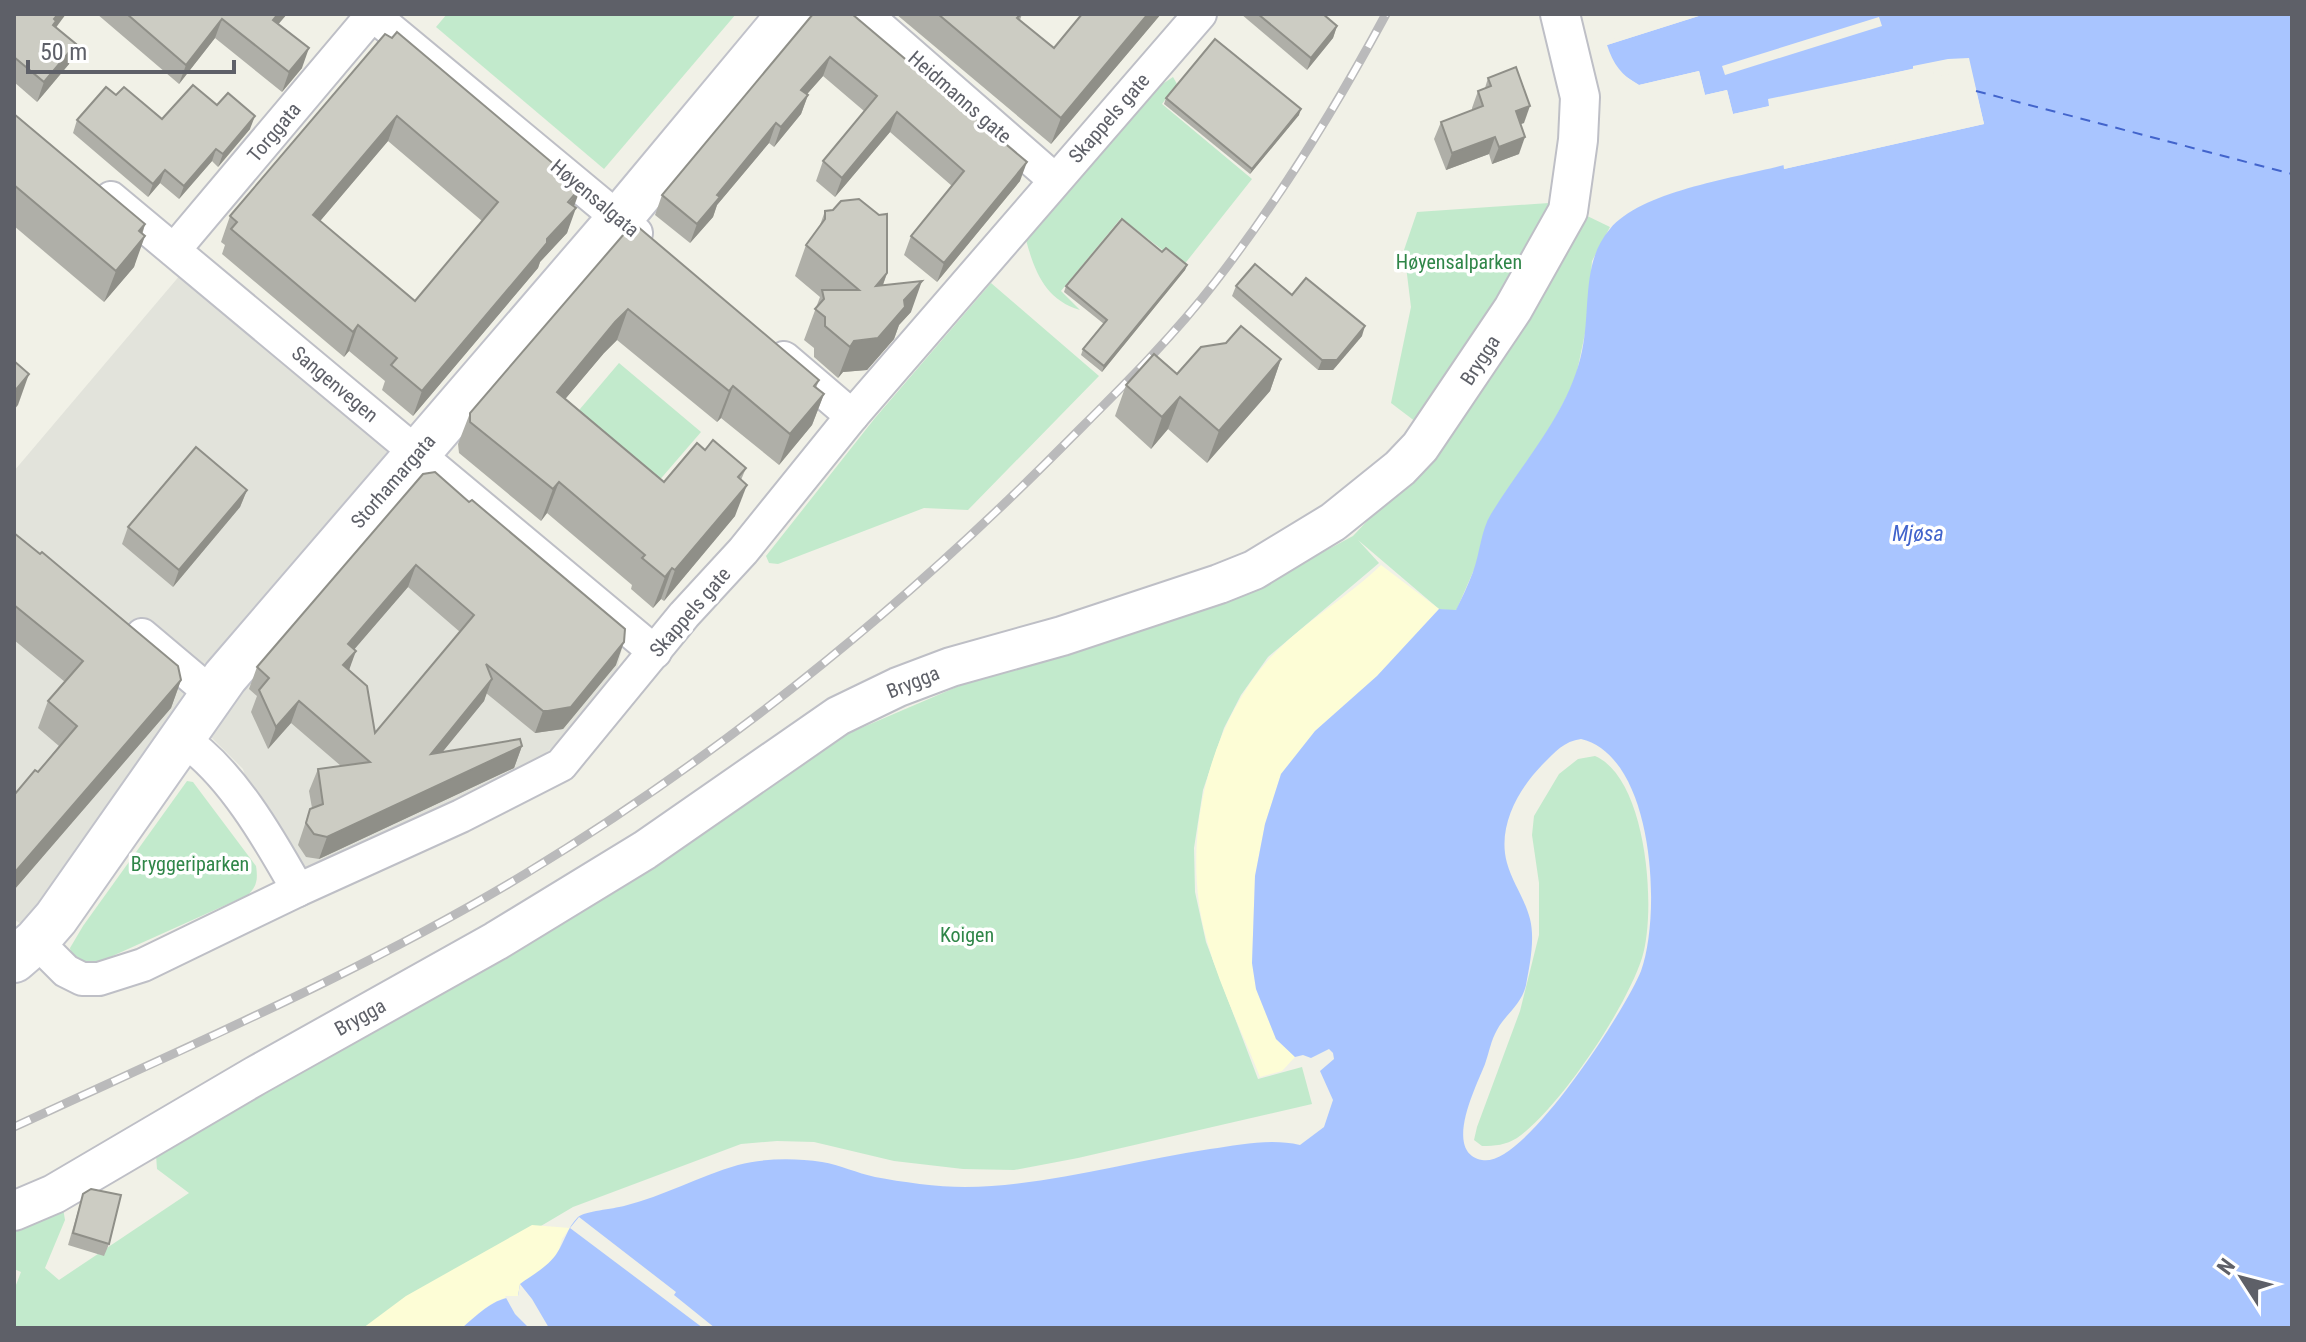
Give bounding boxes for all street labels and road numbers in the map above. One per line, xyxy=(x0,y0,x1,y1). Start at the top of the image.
street label: Heidmanns gate xyxy=(904,46,1016,148)
street label: Skappels gate xyxy=(1063,68,1155,168)
street label: Torggata xyxy=(242,97,306,167)
street label: Høyensalgata xyxy=(546,154,644,242)
street label: Brygga xyxy=(1455,331,1505,389)
street label: Sangenvegen xyxy=(287,341,383,427)
street label: Storhamargata xyxy=(346,429,440,533)
street label: Skappels gate xyxy=(644,562,736,662)
street label: Brygga xyxy=(883,661,943,703)
street label: Brygga xyxy=(330,993,390,1041)

